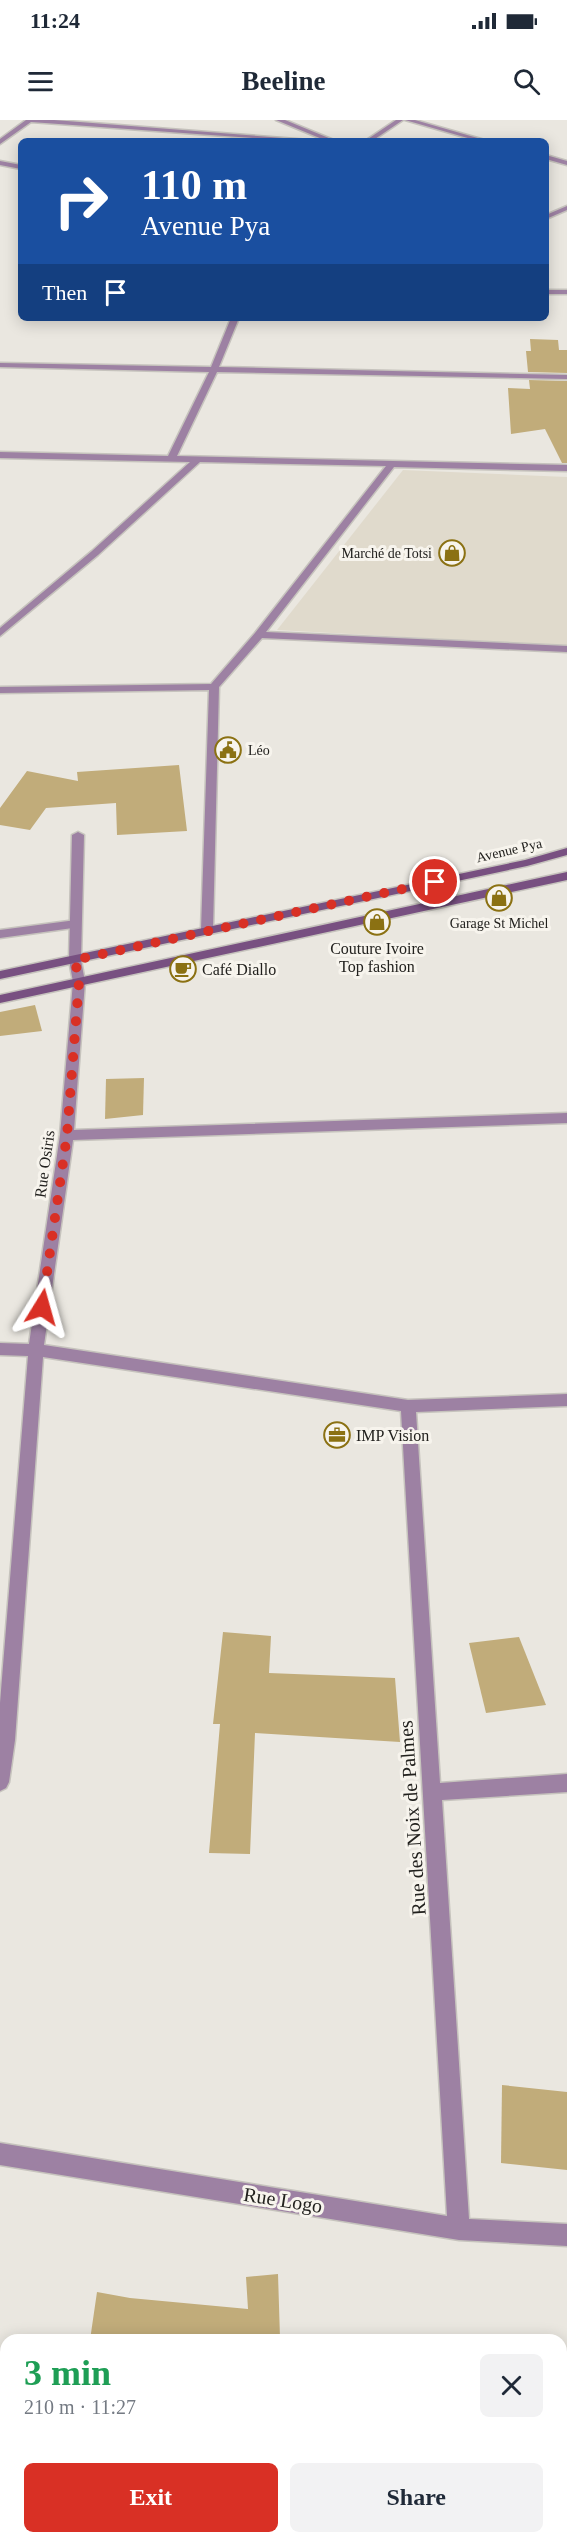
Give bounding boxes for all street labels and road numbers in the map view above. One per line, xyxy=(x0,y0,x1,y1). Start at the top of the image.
street label: Avenue Pya xyxy=(475,835,544,865)
street label: Rue Osiris xyxy=(31,1129,58,1199)
street label: Rue des Noix de Palmes xyxy=(394,1719,430,1916)
street label: Rue Logo xyxy=(242,2183,324,2218)

